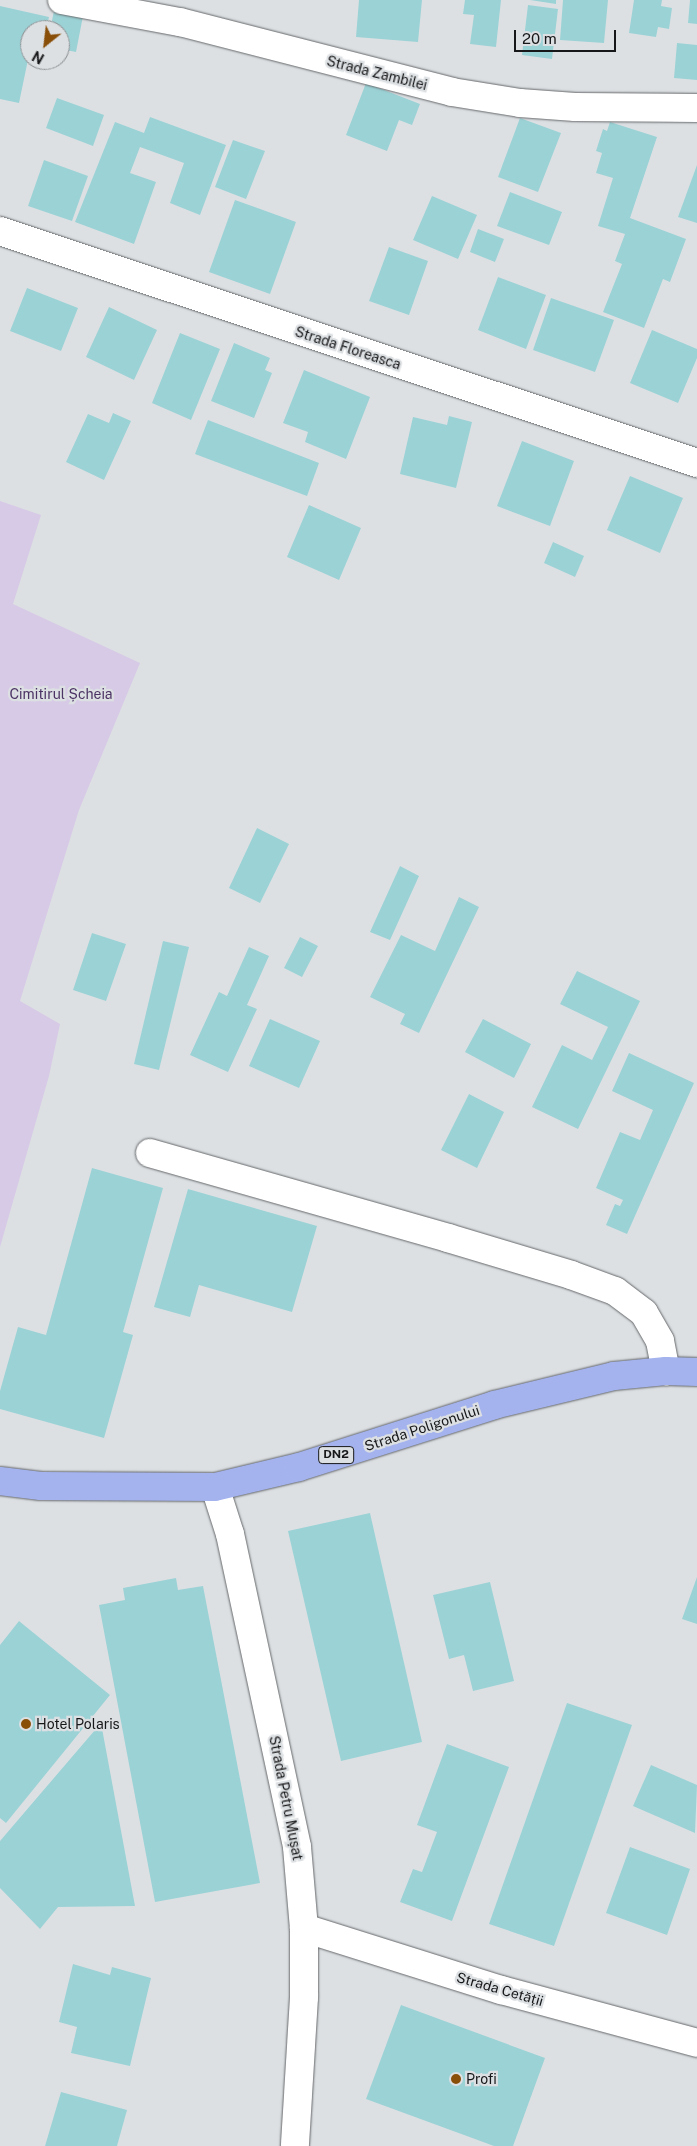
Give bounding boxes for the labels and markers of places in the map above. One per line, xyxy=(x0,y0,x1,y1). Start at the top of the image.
place label: Hotel Polaris xyxy=(36,1716,120,1732)
marker: Hotel Polaris xyxy=(20,1718,32,1730)
place label: Profi xyxy=(466,2071,497,2087)
marker: Profi xyxy=(450,2073,462,2085)

